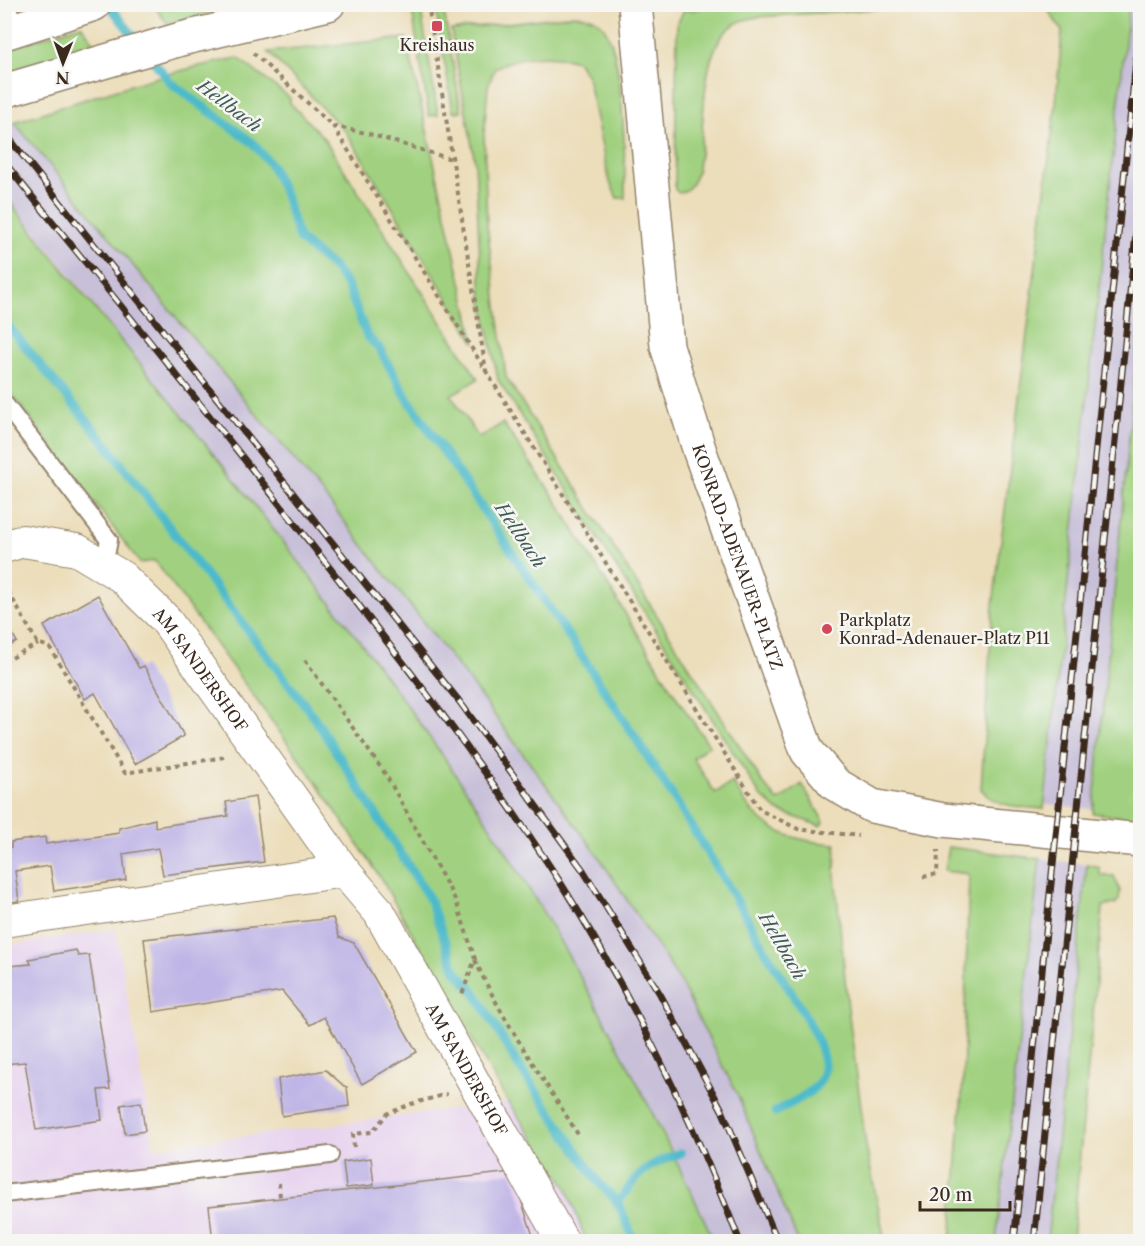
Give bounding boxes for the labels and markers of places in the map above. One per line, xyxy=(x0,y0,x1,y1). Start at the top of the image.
marker: Kreishaus xyxy=(430,19,444,33)
place label: Kreishaus xyxy=(399,35,475,55)
place label: Parkplatz Konrad-Adenauer-Platz P11 xyxy=(839,610,1050,648)
marker: Parkplatz Konrad-Adenauer-Platz P11 xyxy=(820,622,834,636)

